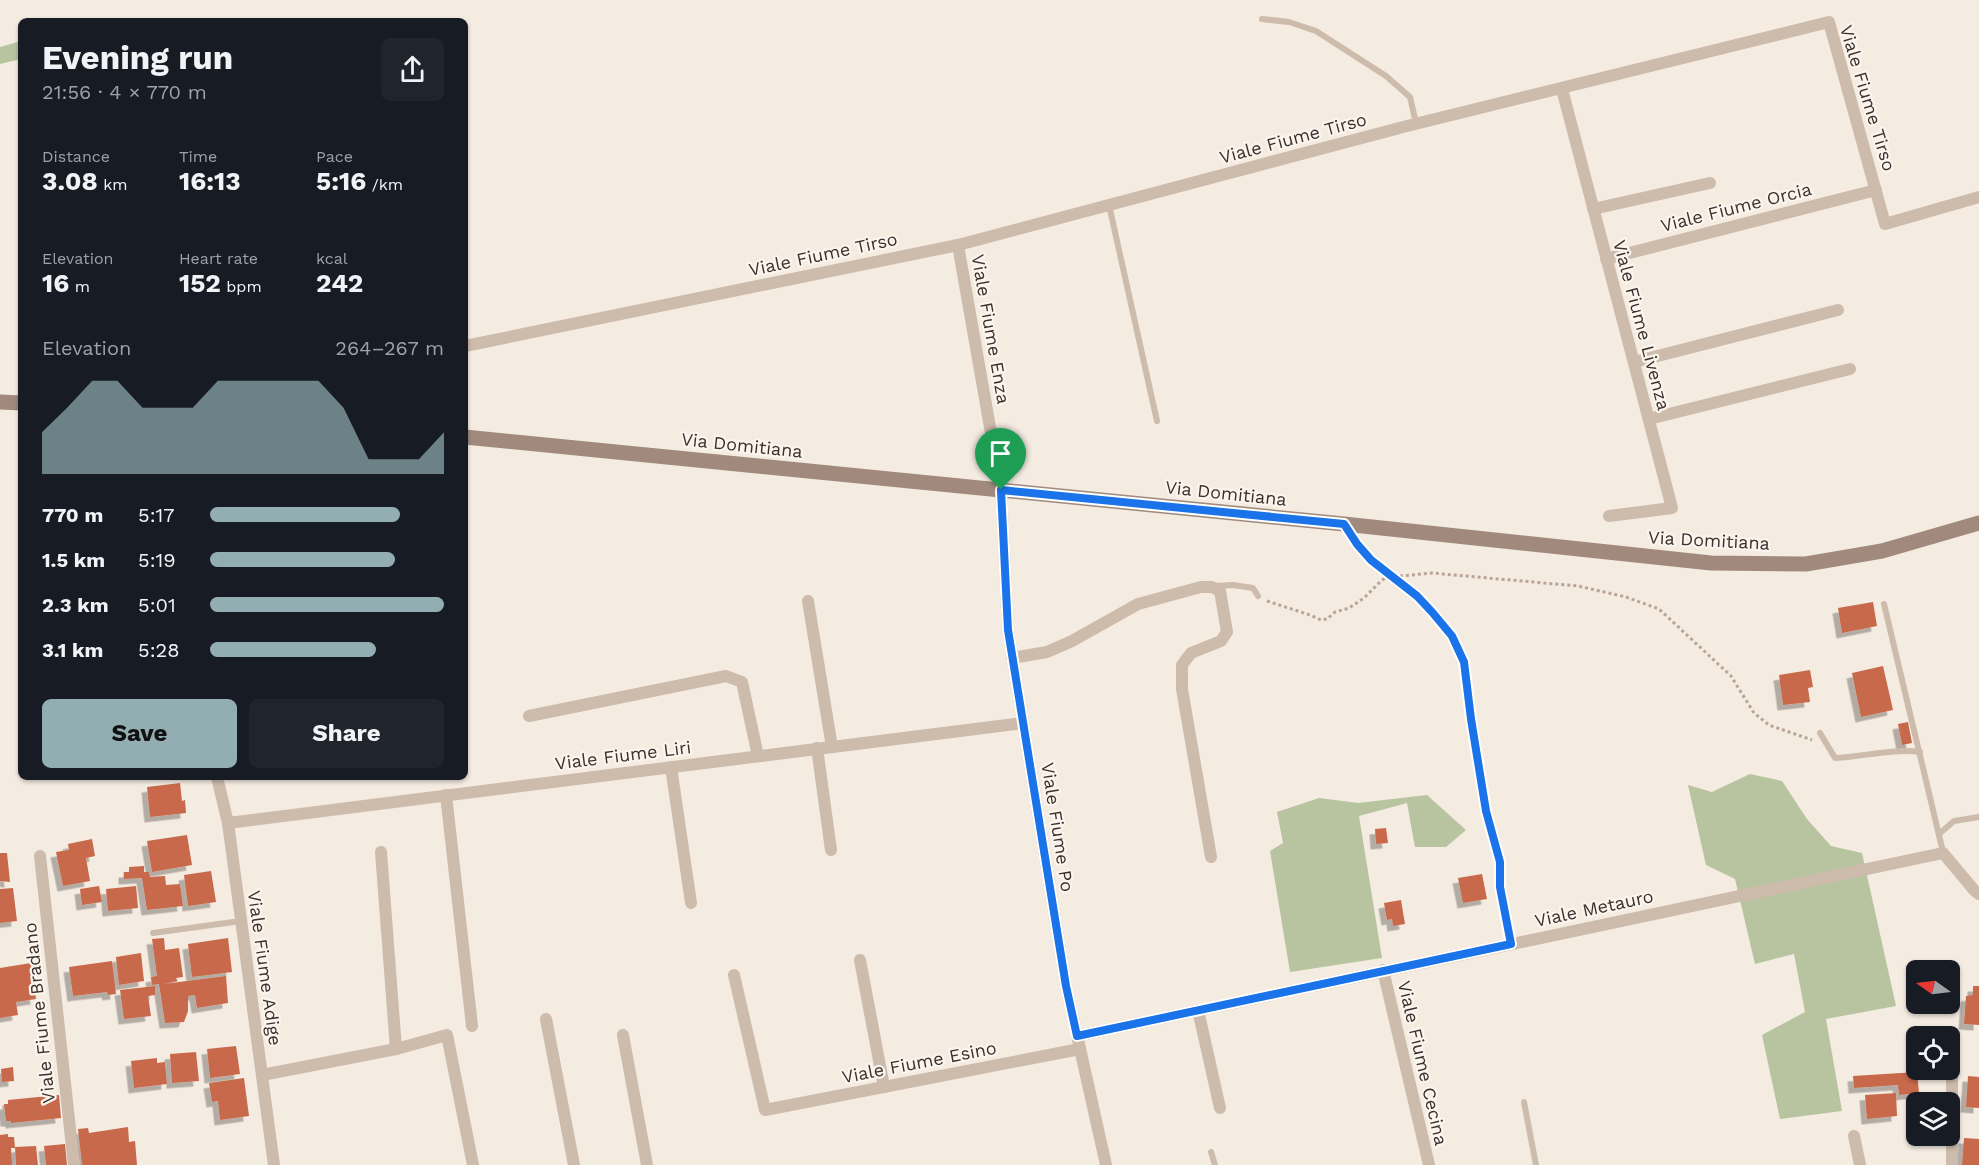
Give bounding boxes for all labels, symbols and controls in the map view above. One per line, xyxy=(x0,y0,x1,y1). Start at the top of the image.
street label: Viale Fiume Tirso xyxy=(1836,23,1900,173)
text: Evening run xyxy=(42,38,233,77)
button: share xyxy=(381,38,444,101)
text: 21:56 · 4 × 770 m xyxy=(42,80,207,104)
street label: Viale Fiume Tirso xyxy=(1217,108,1369,168)
text: Distance xyxy=(42,147,110,166)
text: Time xyxy=(179,147,217,166)
text: Pace xyxy=(316,147,353,166)
text: 3.08 xyxy=(42,166,98,196)
text: 16:13 xyxy=(179,166,241,196)
text: 5:16 xyxy=(316,166,366,196)
text: km xyxy=(98,175,128,194)
text: /km xyxy=(366,175,403,194)
street label: Viale Fiume Orcia xyxy=(1658,178,1814,236)
street label: Viale Fiume Tirso xyxy=(747,228,899,280)
street label: Viale Fiume Livenza xyxy=(1609,238,1675,412)
text: Elevation xyxy=(42,249,113,268)
text: Heart rate xyxy=(179,249,258,268)
text: kcal xyxy=(316,249,348,268)
street label: Viale Fiume Enza xyxy=(967,253,1015,405)
text: 16 xyxy=(42,268,69,298)
text: 152 xyxy=(179,268,221,298)
text: 242 xyxy=(316,268,363,298)
text: m xyxy=(69,277,90,296)
text: bpm xyxy=(221,277,262,296)
text: Elevation xyxy=(42,336,131,360)
text: 264–267 m xyxy=(335,336,444,360)
street label: Via Domitiana xyxy=(680,428,804,462)
pin xyxy=(975,428,1026,490)
icon: arrive xyxy=(984,437,1017,470)
street label: Via Domitiana xyxy=(1164,476,1288,510)
text: 770 m xyxy=(42,503,103,527)
text: 5:17 xyxy=(138,503,175,527)
street label: Via Domitiana xyxy=(1648,526,1770,554)
text: 1.5 km xyxy=(42,548,105,572)
text: 5:19 xyxy=(138,548,176,572)
text: 2.3 km xyxy=(42,593,109,617)
text: 5:01 xyxy=(138,593,176,617)
text: 3.1 km xyxy=(42,638,103,662)
text: 5:28 xyxy=(138,638,180,662)
button: Save xyxy=(42,699,237,768)
button: Share xyxy=(249,699,444,768)
street label: Viale Fiume Liri xyxy=(554,736,692,774)
street label: Viale Fiume Po xyxy=(1037,761,1079,893)
street label: Viale Metauro xyxy=(1533,885,1655,931)
street label: Viale Fiume Adige xyxy=(244,889,286,1047)
street label: Viale Fiume Bradano xyxy=(19,922,59,1104)
north arrow xyxy=(1906,960,1960,1014)
map controls xyxy=(1906,960,1960,1146)
street label: Viale Fiume Cecina xyxy=(1394,979,1452,1147)
button: locate xyxy=(1906,1026,1960,1080)
street label: Viale Fiume Esino xyxy=(840,1037,998,1087)
button: layers xyxy=(1906,1092,1960,1146)

